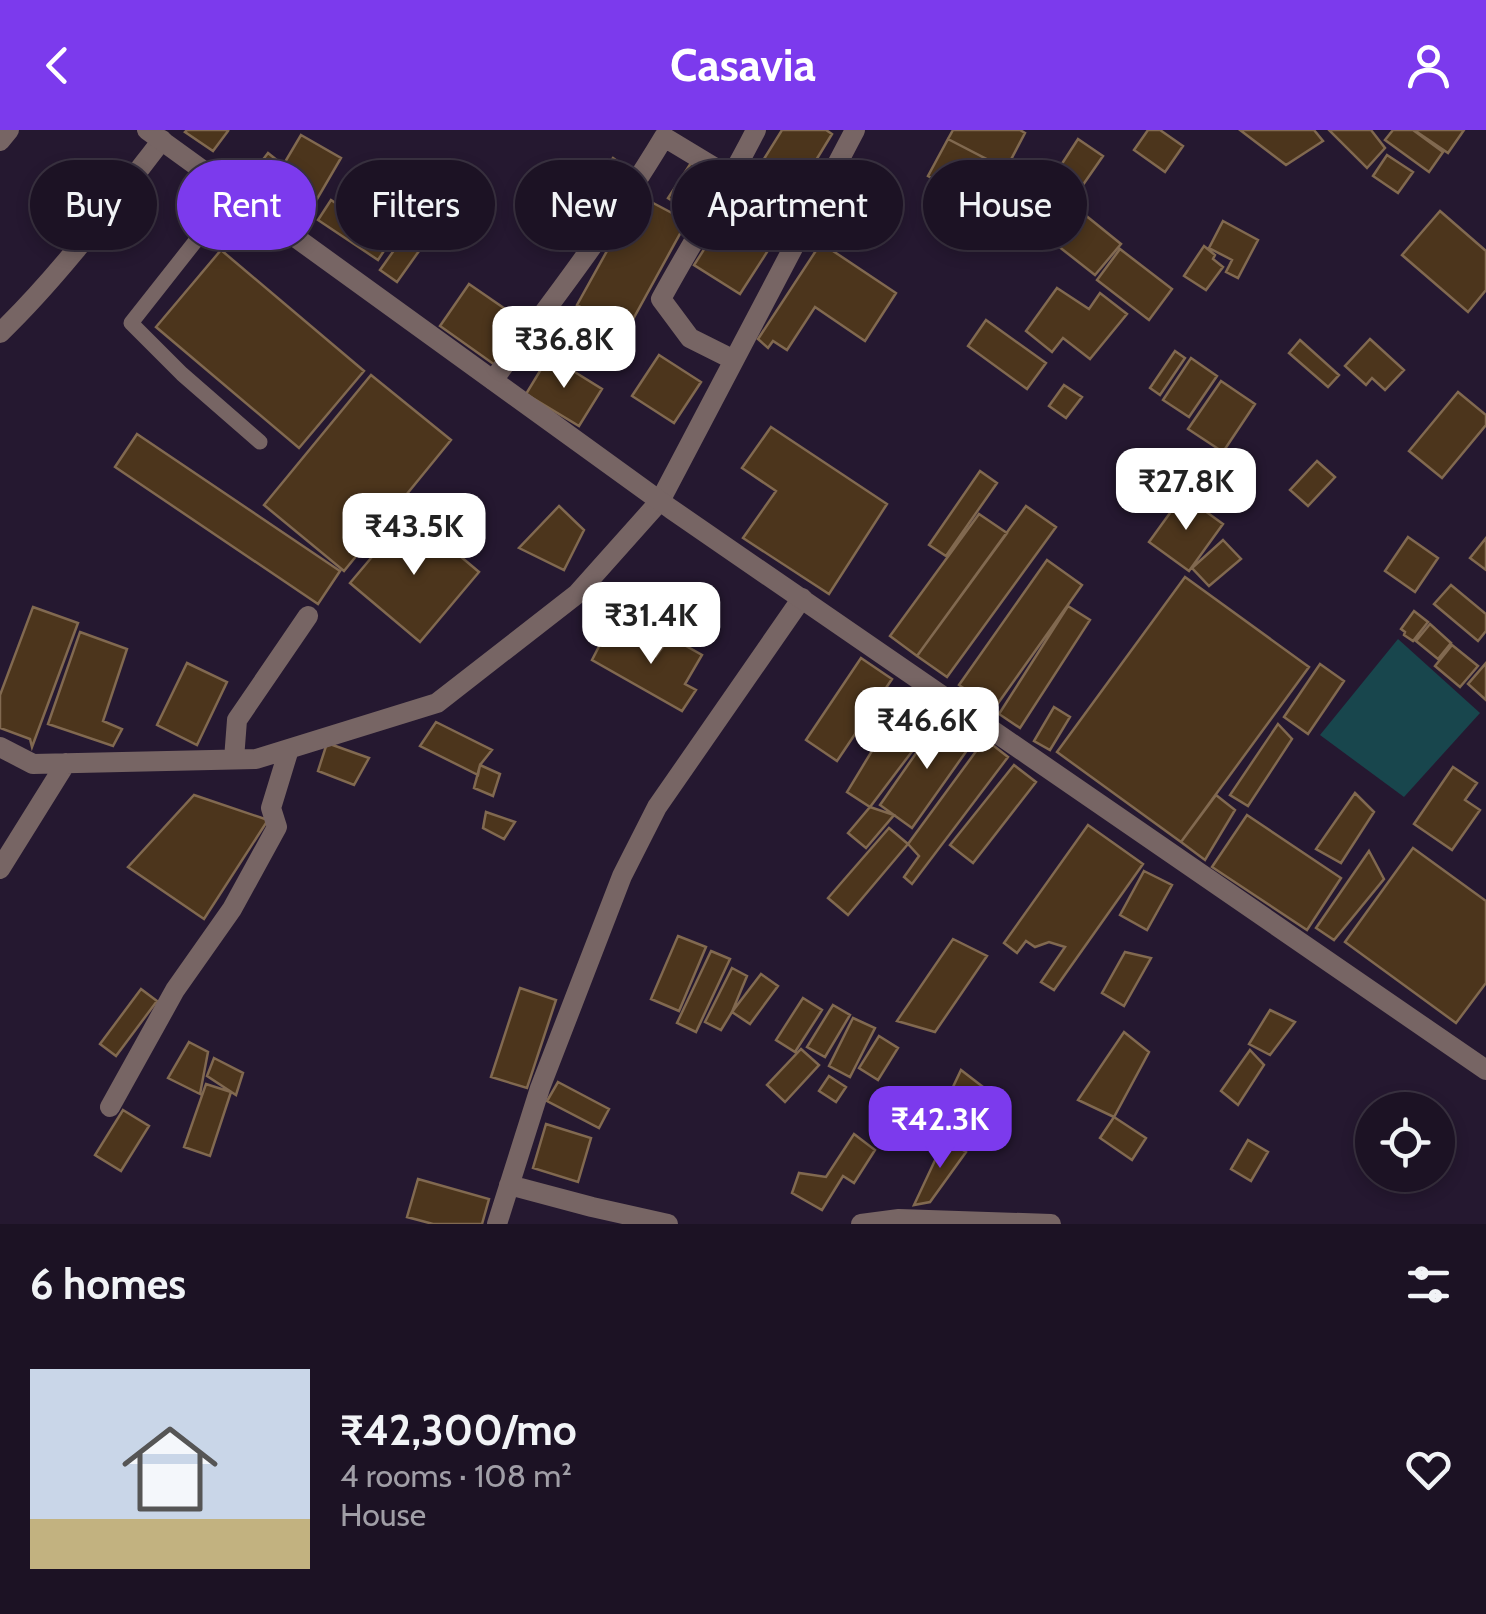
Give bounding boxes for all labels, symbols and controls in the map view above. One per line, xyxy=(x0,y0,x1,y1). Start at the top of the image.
icon: back xyxy=(30,38,85,93)
text: Casavia xyxy=(670,38,816,92)
icon: person xyxy=(1401,38,1456,93)
chip: Buy xyxy=(30,160,157,250)
chip: Rent xyxy=(177,160,316,250)
chip: Filters xyxy=(336,160,495,250)
chip: New xyxy=(515,160,652,250)
chip: Apartment xyxy=(672,160,903,250)
chip: House xyxy=(923,160,1087,250)
pin: ₹36.8K xyxy=(483,306,645,391)
text: ₹36.8K xyxy=(514,319,614,358)
pin: ₹27.8K xyxy=(1105,448,1267,533)
text: ₹27.8K xyxy=(1138,461,1234,500)
pin: ₹43.5K xyxy=(333,493,495,578)
text: ₹43.5K xyxy=(365,506,463,545)
pin: ₹31.4K xyxy=(570,582,732,667)
text: ₹31.4K xyxy=(604,595,698,634)
pin: ₹46.6K xyxy=(846,687,1008,772)
text: ₹46.6K xyxy=(877,700,977,739)
pin: ₹42.3K xyxy=(859,1086,1021,1171)
map controls xyxy=(1355,1092,1455,1192)
button: locate xyxy=(1355,1092,1455,1192)
text: ₹42.3K xyxy=(891,1099,989,1138)
icon: filters xyxy=(1401,1257,1456,1312)
text: 6 homes xyxy=(30,1258,186,1310)
text: ₹42,300/mo xyxy=(340,1404,577,1456)
icon: home xyxy=(110,1409,230,1529)
icon: heart xyxy=(1401,1442,1456,1497)
text: 4 rooms · 108 m² xyxy=(340,1456,572,1495)
text: House xyxy=(340,1495,426,1534)

